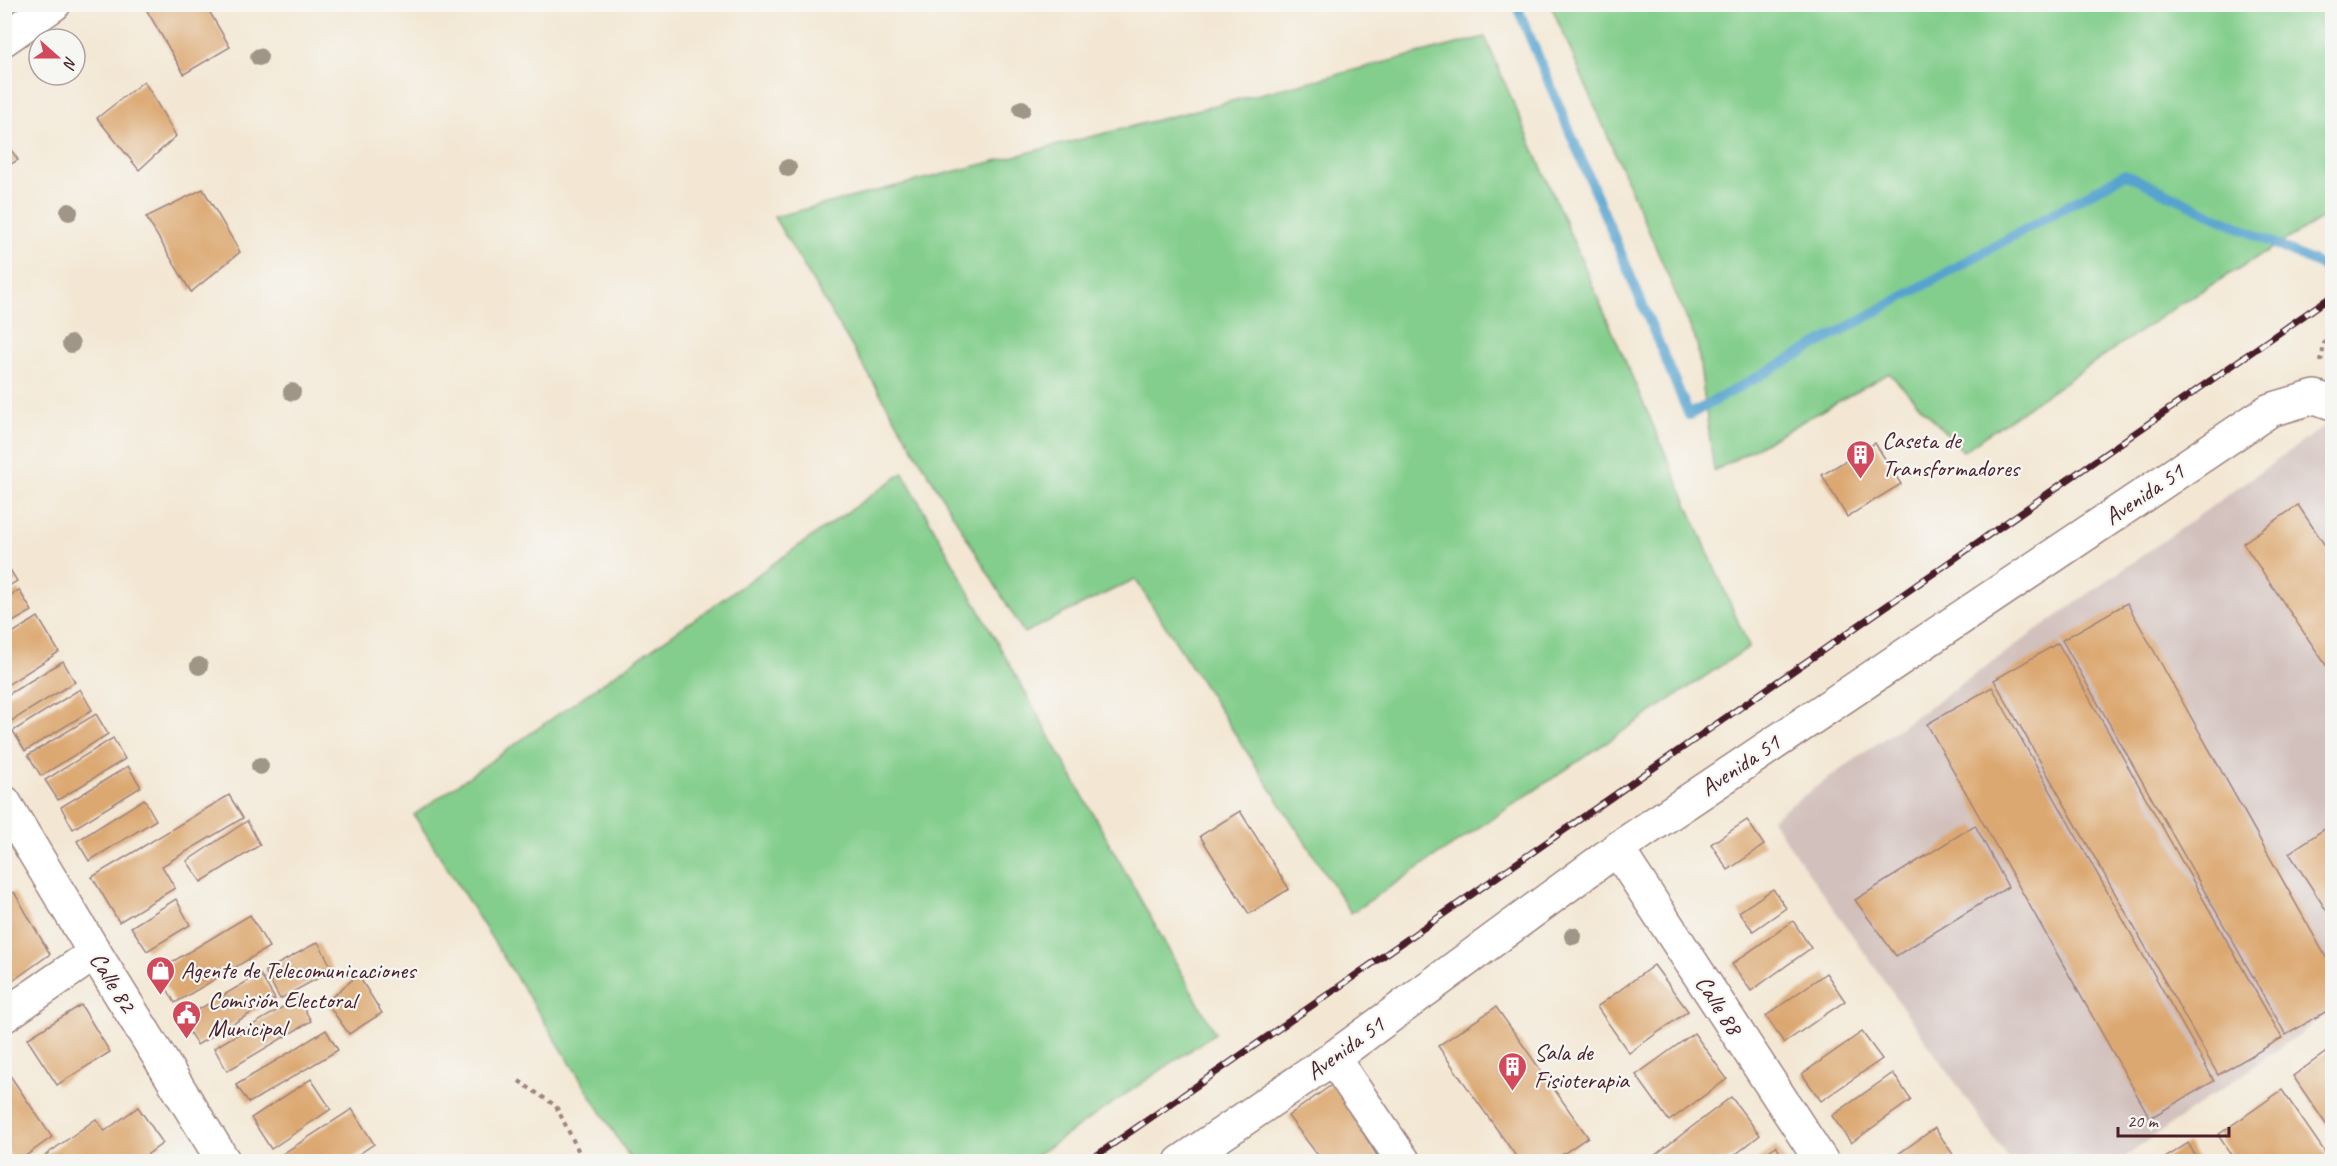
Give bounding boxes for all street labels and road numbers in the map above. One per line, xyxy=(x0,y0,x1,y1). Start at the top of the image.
street label: Avenida 51 xyxy=(2098,456,2191,531)
street label: Avenida 51 xyxy=(1694,727,1787,802)
street label: Calle 82 xyxy=(83,946,144,1019)
street label: Calle 88 xyxy=(1689,970,1751,1042)
street label: Avenida 51 xyxy=(1300,1009,1391,1086)

